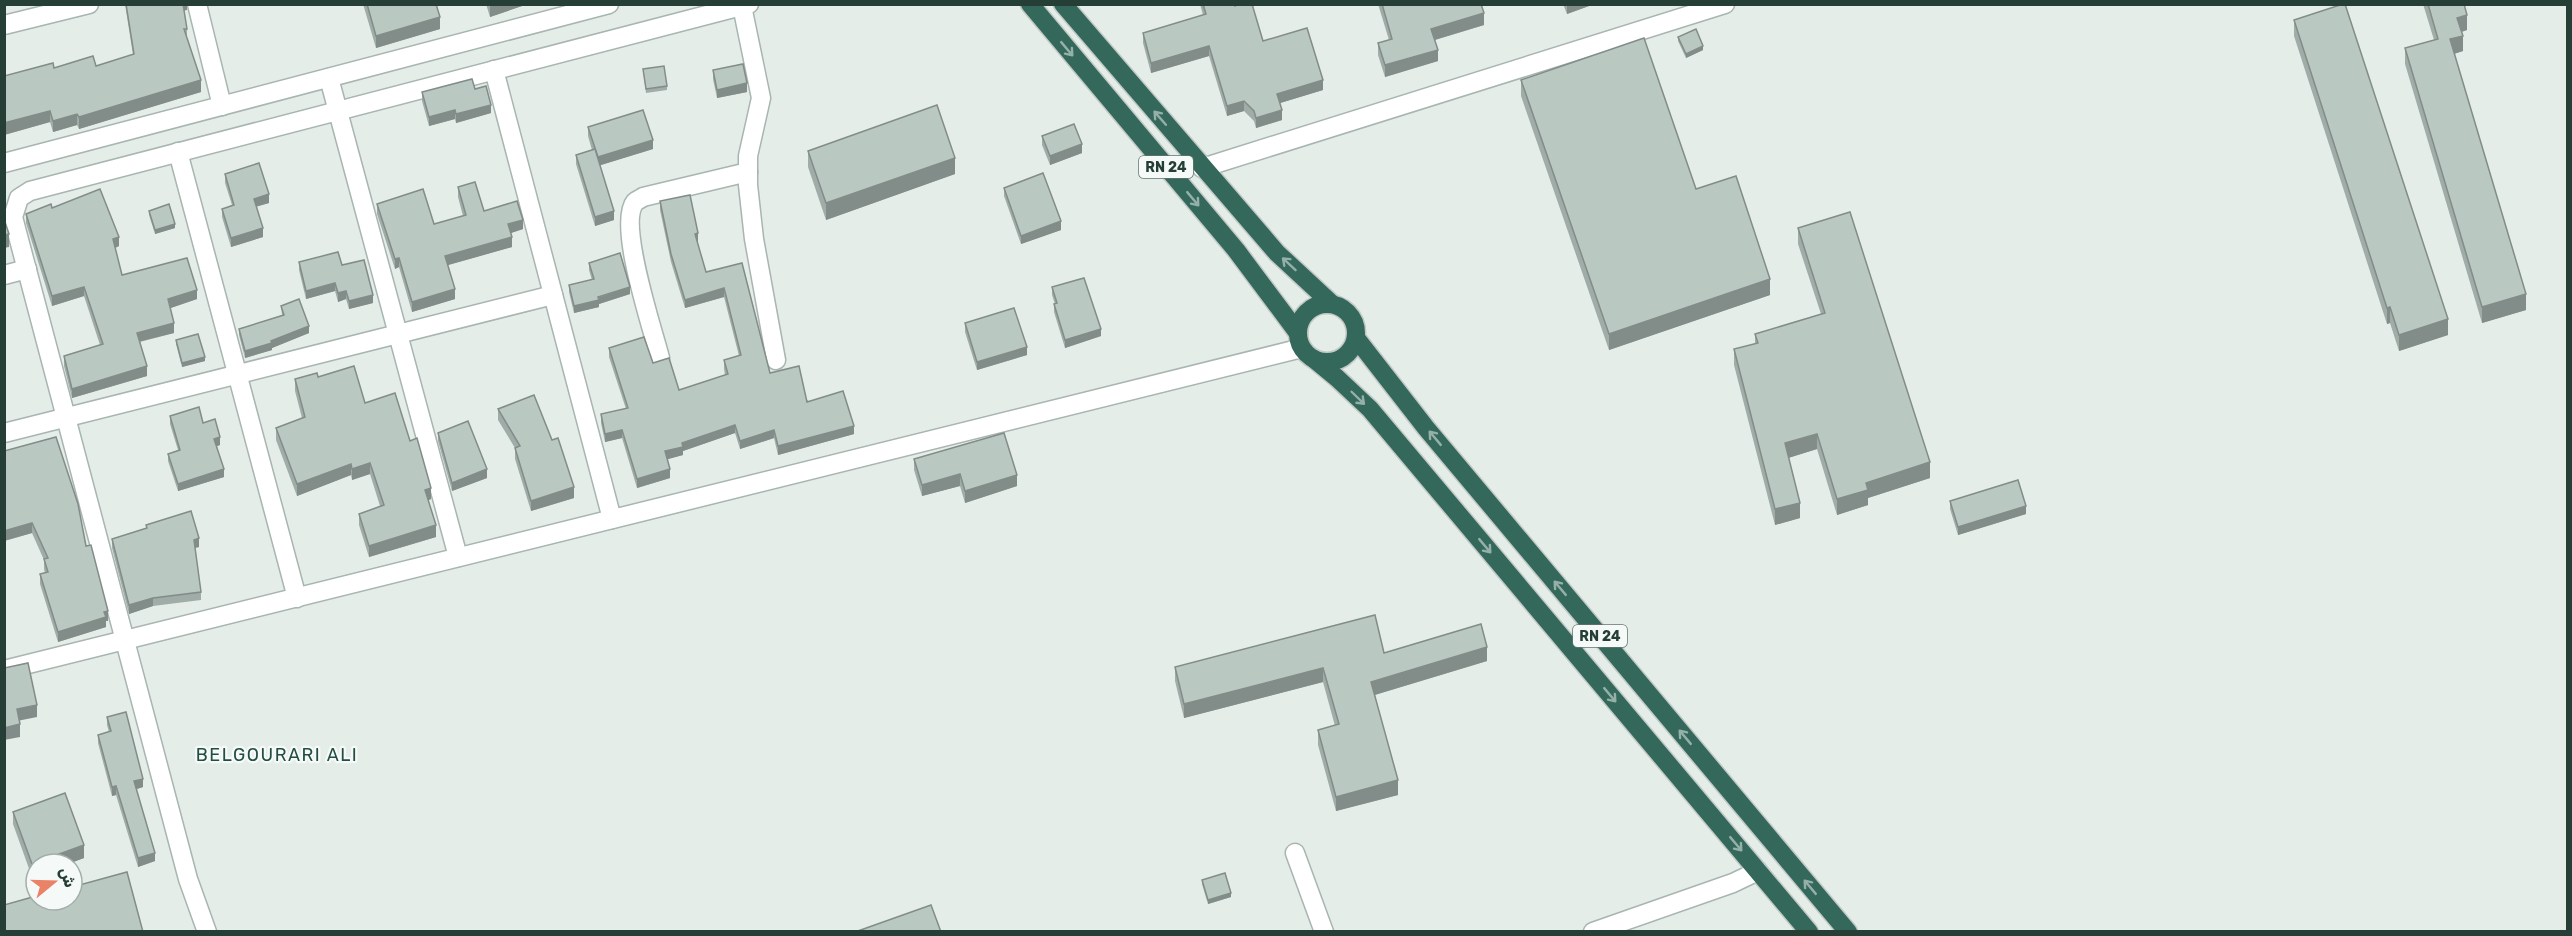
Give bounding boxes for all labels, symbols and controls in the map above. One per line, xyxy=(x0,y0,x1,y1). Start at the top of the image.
one-way arrow xyxy=(1060,41,1074,56)
one-way arrow xyxy=(1153,111,1167,126)
road number: RN 24 xyxy=(1139,156,1193,178)
one-way arrow xyxy=(1186,191,1199,207)
one-way arrow xyxy=(1281,257,1296,271)
one-way arrow xyxy=(1350,390,1365,404)
one-way arrow xyxy=(1428,430,1441,446)
one-way arrow xyxy=(1478,538,1492,553)
one-way arrow xyxy=(1554,580,1567,596)
road number: RN 24 xyxy=(1573,625,1627,647)
one-way arrow xyxy=(1604,687,1617,703)
one-way arrow xyxy=(1678,730,1692,745)
district label: BELGOURARI ALI xyxy=(196,744,358,766)
one-way arrow xyxy=(1729,836,1743,851)
north arrow xyxy=(24,852,84,912)
text: ش xyxy=(55,865,80,890)
one-way arrow xyxy=(1803,880,1817,895)

